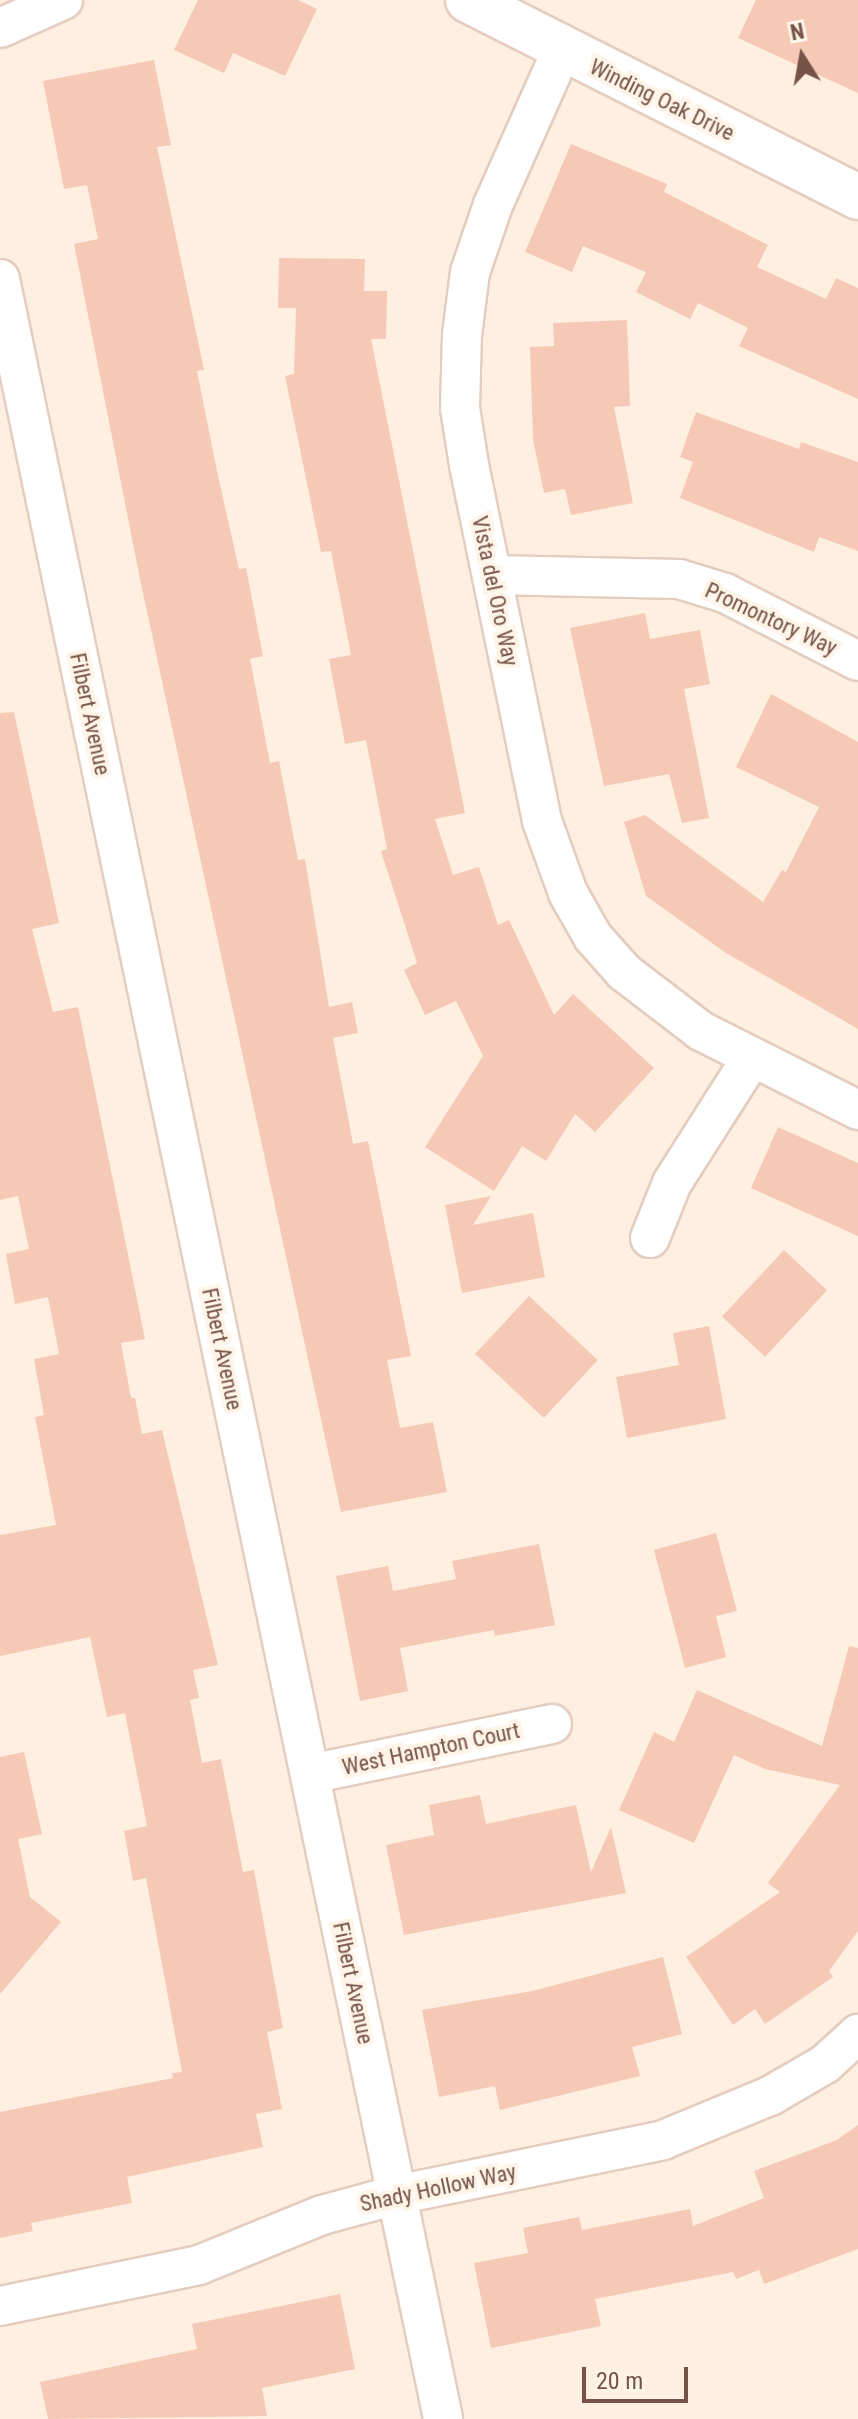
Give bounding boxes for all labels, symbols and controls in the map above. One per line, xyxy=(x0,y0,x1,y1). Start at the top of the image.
north arrow xyxy=(762,16,842,96)
text: N xyxy=(788,18,806,46)
street label: Winding Oak Drive xyxy=(585,54,739,146)
street label: Vista del Oro Way xyxy=(466,514,524,668)
street label: Promontory Way xyxy=(701,577,841,661)
street label: Filbert Avenue xyxy=(64,651,116,777)
street label: Filbert Avenue xyxy=(196,1286,248,1412)
street label: West Hampton Court xyxy=(340,1717,522,1781)
street label: Filbert Avenue xyxy=(327,1920,379,2046)
street label: Shady Hollow Way xyxy=(358,2159,518,2217)
scale bar xyxy=(586,2351,692,2401)
text: 20 m xyxy=(596,2367,643,2395)

